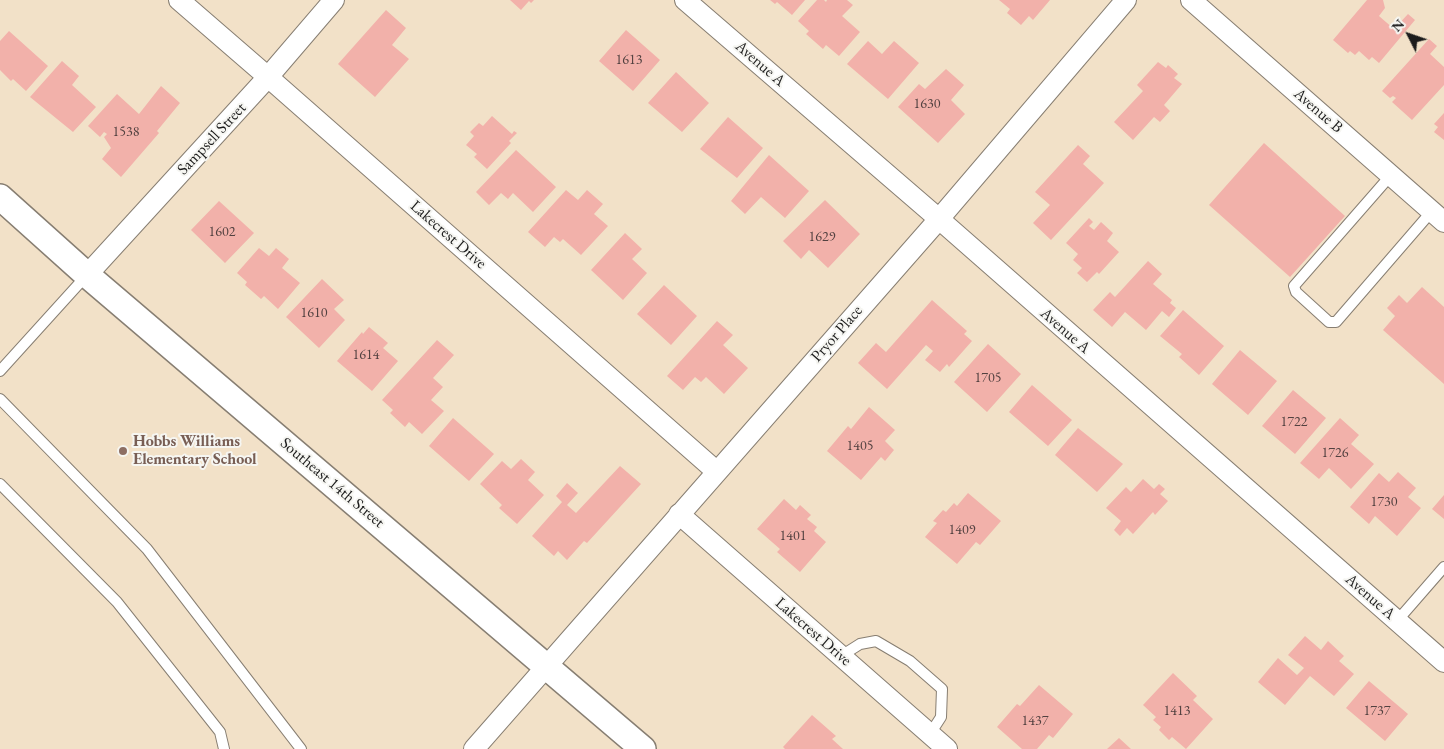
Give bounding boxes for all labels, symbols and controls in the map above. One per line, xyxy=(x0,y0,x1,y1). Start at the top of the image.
north arrow xyxy=(1384,10,1434,60)
text: N xyxy=(1387,15,1408,35)
street label: Avenue A xyxy=(731,37,789,91)
house number: 1613 xyxy=(616,52,642,68)
street label: Avenue B xyxy=(1290,85,1346,137)
house number: 1630 xyxy=(914,96,940,112)
street label: Sampsell Street xyxy=(174,99,250,179)
house number: 1538 xyxy=(113,124,139,140)
street label: Lakecrest Drive xyxy=(406,197,490,273)
house number: 1602 xyxy=(209,224,235,240)
house number: 1629 xyxy=(809,229,835,245)
street label: Pryor Place xyxy=(807,302,867,366)
street label: Avenue A xyxy=(1036,304,1094,358)
house number: 1610 xyxy=(301,305,327,321)
house number: 1614 xyxy=(353,347,379,363)
house number: 1705 xyxy=(975,370,1001,386)
house number: 1722 xyxy=(1281,414,1307,430)
place label: Hobbs Williams Elementary School xyxy=(133,432,257,470)
street label: Southeast 14th Street xyxy=(276,434,388,532)
house number: 1405 xyxy=(847,438,873,454)
marker: Hobbs Williams Elementary School xyxy=(117,445,129,457)
house number: 1726 xyxy=(1322,445,1348,461)
house number: 1730 xyxy=(1371,494,1397,510)
house number: 1409 xyxy=(949,522,975,538)
house number: 1401 xyxy=(780,528,806,544)
street label: Avenue A xyxy=(1341,570,1399,624)
street label: Lakecrest Drive xyxy=(771,594,855,670)
house number: 1413 xyxy=(1164,703,1190,719)
house number: 1737 xyxy=(1364,703,1390,719)
house number: 1437 xyxy=(1022,713,1048,729)

